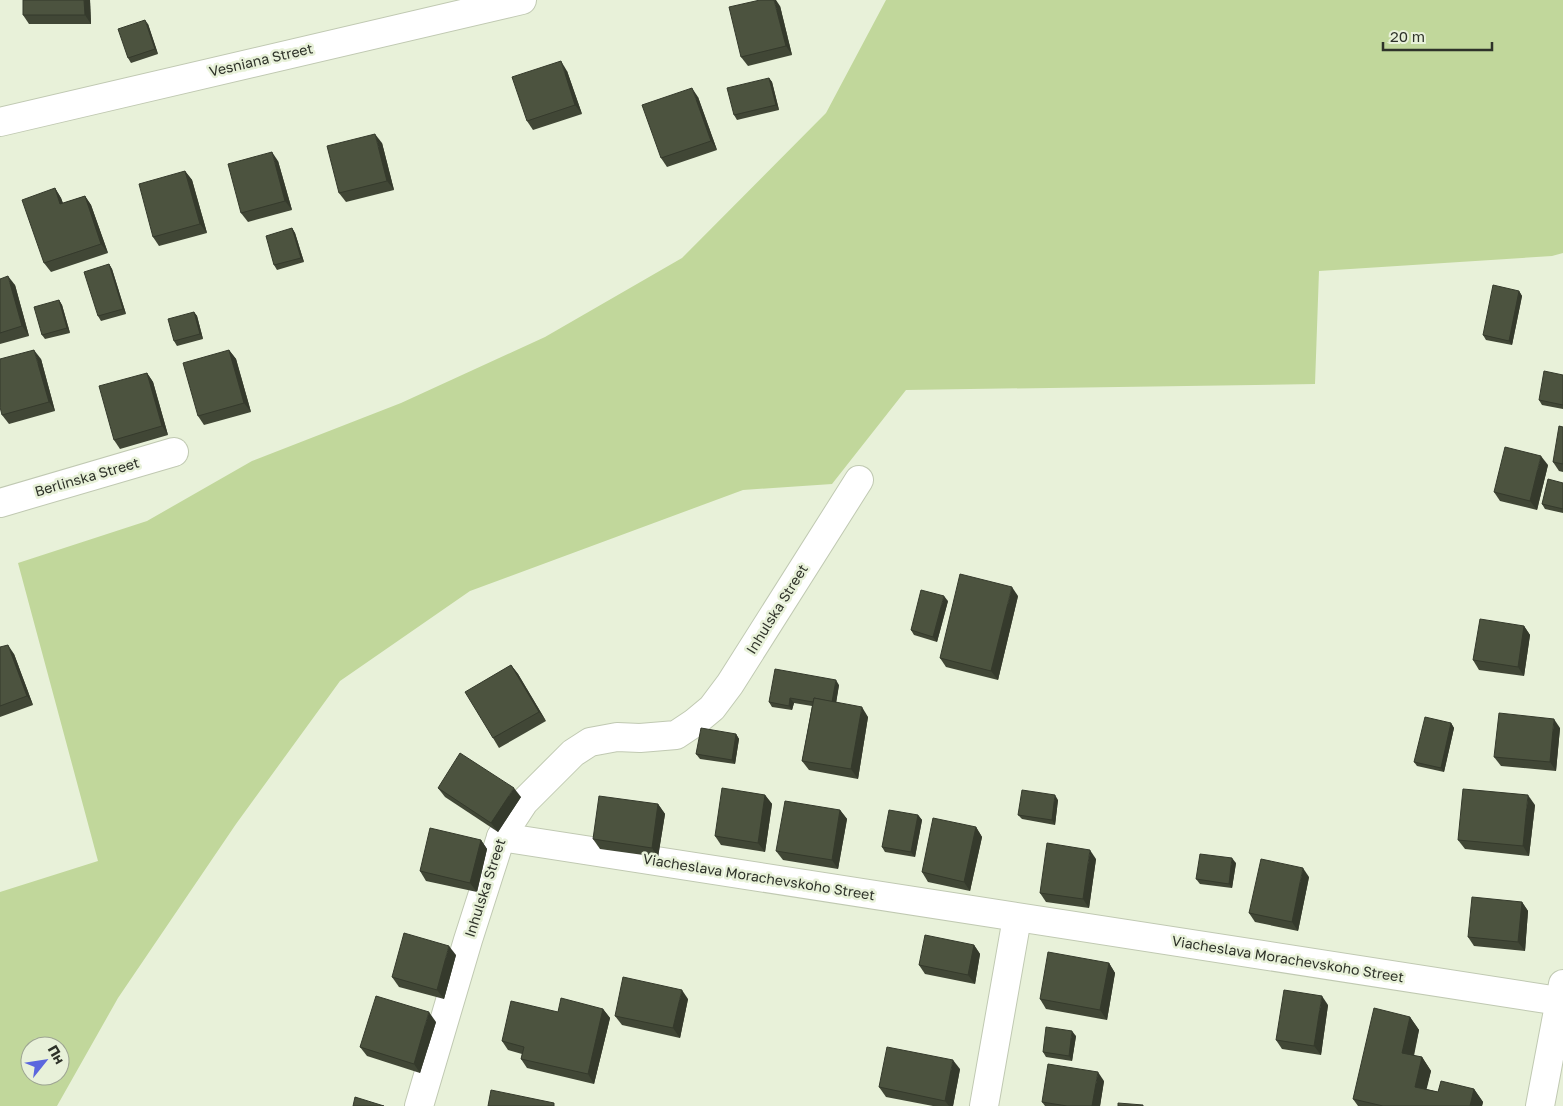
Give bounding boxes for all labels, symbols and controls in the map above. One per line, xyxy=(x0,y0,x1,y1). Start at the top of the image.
scale bar xyxy=(1383,20,1492,52)
text: 20 m xyxy=(1390,27,1425,45)
street label: Vesniana Street xyxy=(207,39,314,80)
street label: Berlinska Street xyxy=(33,453,141,500)
street label: Inhulska Street xyxy=(742,561,811,657)
street label: Inhulska Street xyxy=(461,836,508,939)
street label: Viacheslava Morachevskoho Street xyxy=(642,850,876,903)
street label: Viacheslava Morachevskoho Street xyxy=(1171,932,1405,985)
north arrow xyxy=(20,1036,70,1086)
text: Пн xyxy=(45,1042,69,1067)

